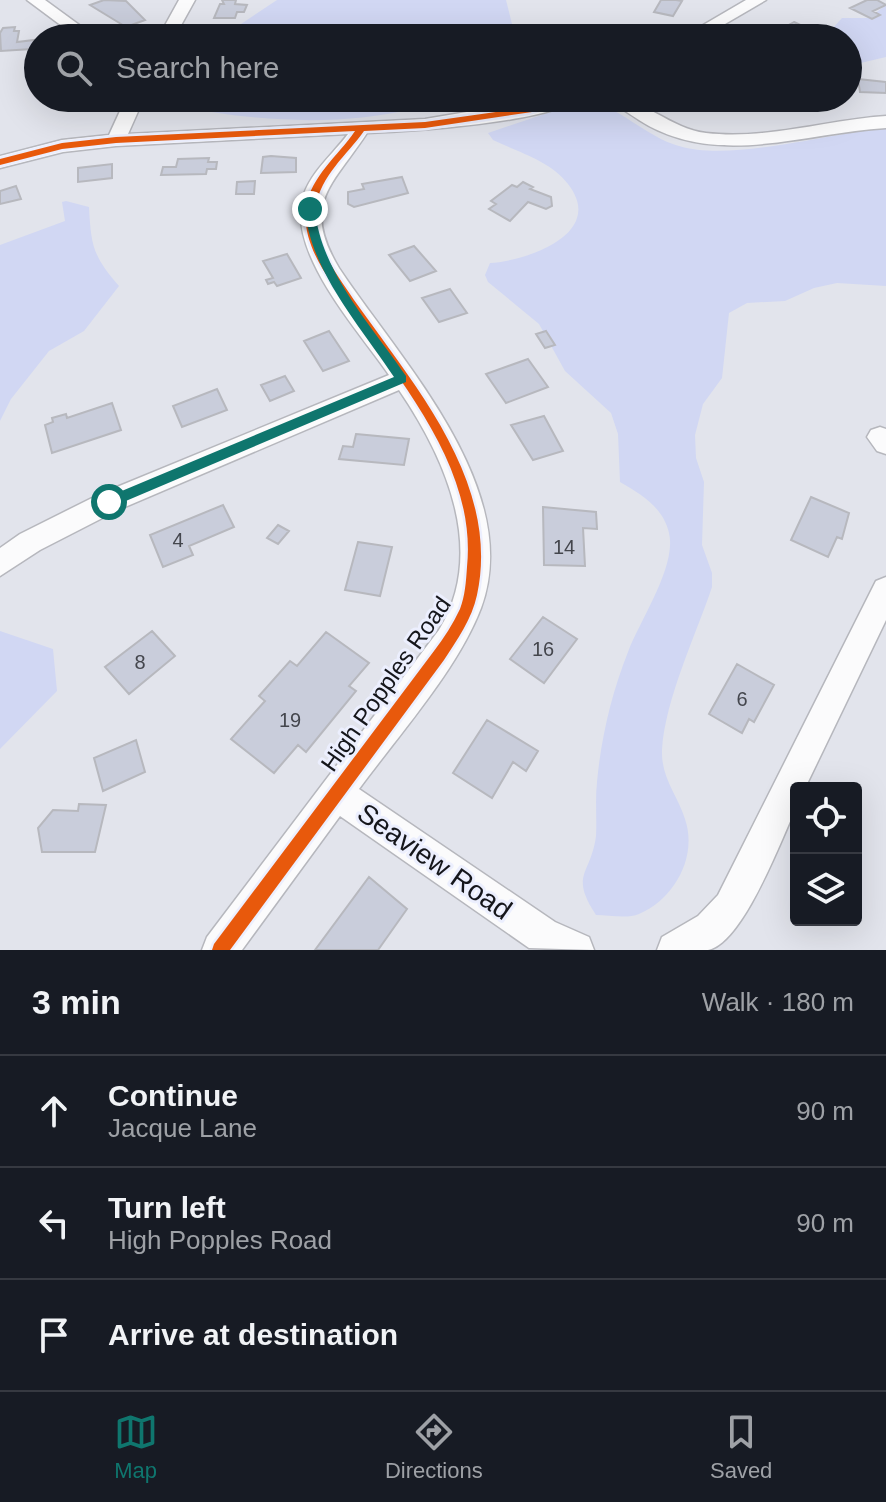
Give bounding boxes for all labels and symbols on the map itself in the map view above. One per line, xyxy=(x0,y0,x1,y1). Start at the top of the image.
route end xyxy=(292,191,328,227)
route start xyxy=(91,484,127,520)
house number: 4 xyxy=(172,529,184,551)
house number: 14 xyxy=(553,536,575,558)
street label: High Popples Road xyxy=(315,591,456,776)
house number: 16 xyxy=(532,638,554,660)
house number: 8 xyxy=(134,651,146,673)
house number: 6 xyxy=(736,688,748,710)
house number: 19 xyxy=(279,709,301,731)
street label: Seaview Road xyxy=(352,797,518,926)

